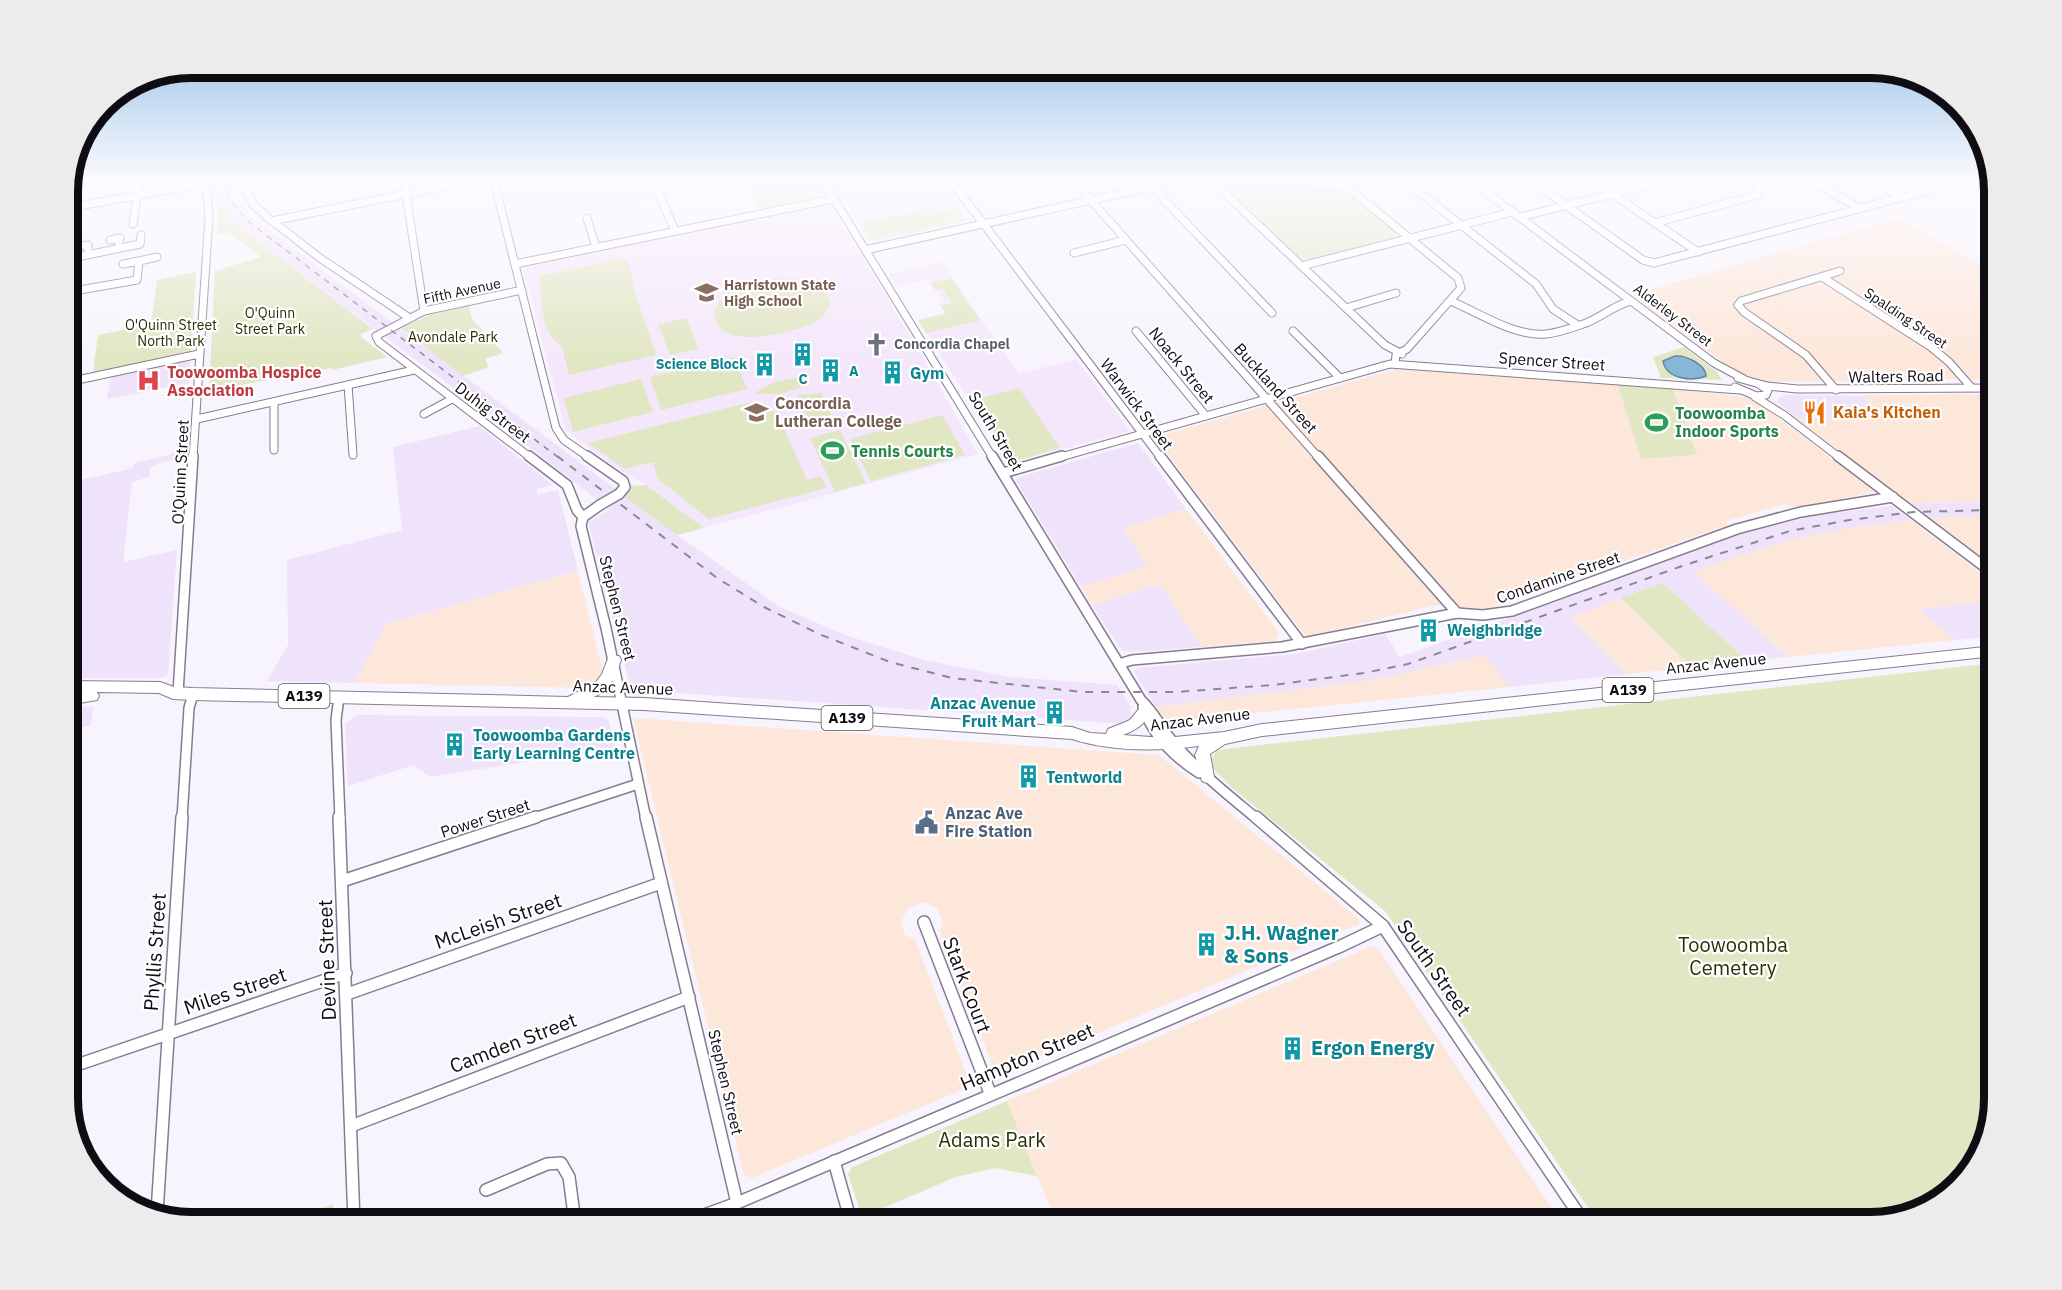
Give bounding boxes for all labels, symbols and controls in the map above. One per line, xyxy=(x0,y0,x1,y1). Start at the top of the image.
street label: Fifth Avenue xyxy=(422,274,503,308)
place label: Harristown State High School xyxy=(724,276,836,310)
school or university icon: Harristown State High School xyxy=(693,280,719,306)
street label: Alderley Street xyxy=(1630,280,1716,350)
street label: Spalding Street xyxy=(1861,284,1951,352)
park label: O'Quinn Street Park xyxy=(235,304,306,338)
park label: O'Quinn Street North Park xyxy=(125,316,217,350)
street label: Noack Street xyxy=(1145,323,1219,407)
park label: Avondale Park xyxy=(408,328,499,346)
church icon: Concordia Chapel xyxy=(863,331,889,357)
place label: Concordia Chapel xyxy=(894,335,1010,353)
street label: Buckland Street xyxy=(1230,339,1322,437)
building icon: C xyxy=(790,342,816,368)
street label: Spencer Street xyxy=(1498,347,1606,375)
building icon: Science Block xyxy=(752,351,778,377)
street label: Warwick Street xyxy=(1096,354,1178,454)
place label: Science Block xyxy=(656,355,748,373)
building icon: A xyxy=(818,358,844,384)
building icon: Gym xyxy=(879,360,905,386)
place label: Toowoomba Hospice Association xyxy=(167,362,322,400)
place label: A xyxy=(849,362,859,380)
place label: Gym xyxy=(910,363,944,383)
street label: Walters Road xyxy=(1848,365,1944,387)
hospital icon: Toowoomba Hospice Association xyxy=(136,368,162,394)
place label: C xyxy=(798,370,808,388)
street label: Duhig Street xyxy=(451,377,535,447)
street label: South Street xyxy=(964,387,1028,475)
place label: Concordia Lutheran College xyxy=(775,393,902,431)
school or university icon: Concordia Lutheran College xyxy=(744,399,770,425)
restaurant icon: Kaia's Kitchen xyxy=(1802,399,1828,425)
place label: Kaia's Kitchen xyxy=(1833,402,1941,422)
place label: Toowoomba Indoor Sports xyxy=(1675,403,1779,441)
sports icon: Toowoomba Indoor Sports xyxy=(1644,409,1670,435)
street label: O'Quinn Street xyxy=(167,419,193,525)
sports icon: Tennis Courts xyxy=(820,438,846,464)
place label: Tennis Courts xyxy=(851,441,953,461)
street label: Condamine Street xyxy=(1494,546,1622,608)
street label: Stephen Street xyxy=(595,553,641,663)
building icon: Weighbridge xyxy=(1416,617,1442,643)
place label: Weighbridge xyxy=(1447,620,1542,640)
street label: Anzac Avenue xyxy=(1665,648,1767,678)
street label: Anzac Avenue xyxy=(572,675,674,699)
road number: A139 xyxy=(1602,678,1654,702)
road number: A139 xyxy=(278,684,330,708)
place label: Anzac Avenue Fruit Mart xyxy=(930,693,1036,731)
building icon: Anzac Avenue Fruit Mart xyxy=(1041,699,1067,725)
street label: Anzac Avenue xyxy=(1149,703,1251,735)
road number: A139 xyxy=(822,706,872,730)
place label: Toowoomba Gardens Early Learning Centre xyxy=(473,725,635,763)
building icon: Toowoomba Gardens Early Learning Centre xyxy=(442,731,468,757)
building icon: Tentworld xyxy=(1015,764,1041,790)
place label: Tentworld xyxy=(1046,767,1122,787)
street label: Power Street xyxy=(438,794,532,842)
place label: Anzac Ave Fire Station xyxy=(945,803,1032,841)
public building icon: Anzac Ave Fire Station xyxy=(914,809,940,835)
street label: McLeish Street xyxy=(431,886,565,955)
street label: Phyllis Street xyxy=(137,892,172,1012)
street label: Devine Street xyxy=(311,899,342,1021)
street label: South Street xyxy=(1391,914,1478,1021)
place label: J.H. Wagner & Sons xyxy=(1224,919,1339,969)
building icon: J.H. Wagner & Sons xyxy=(1193,931,1219,957)
park label: Toowoomba Cemetery xyxy=(1678,931,1788,981)
street label: Stark Court xyxy=(937,933,998,1037)
street label: Miles Street xyxy=(180,960,290,1021)
street label: Camden Street xyxy=(445,1006,580,1079)
street label: Hampton Street xyxy=(956,1016,1098,1097)
street label: Stephen Street xyxy=(704,1027,748,1137)
place label: Ergon Energy xyxy=(1311,1034,1435,1061)
building icon: Ergon Energy xyxy=(1280,1035,1306,1061)
park label: Adams Park xyxy=(938,1126,1046,1153)

